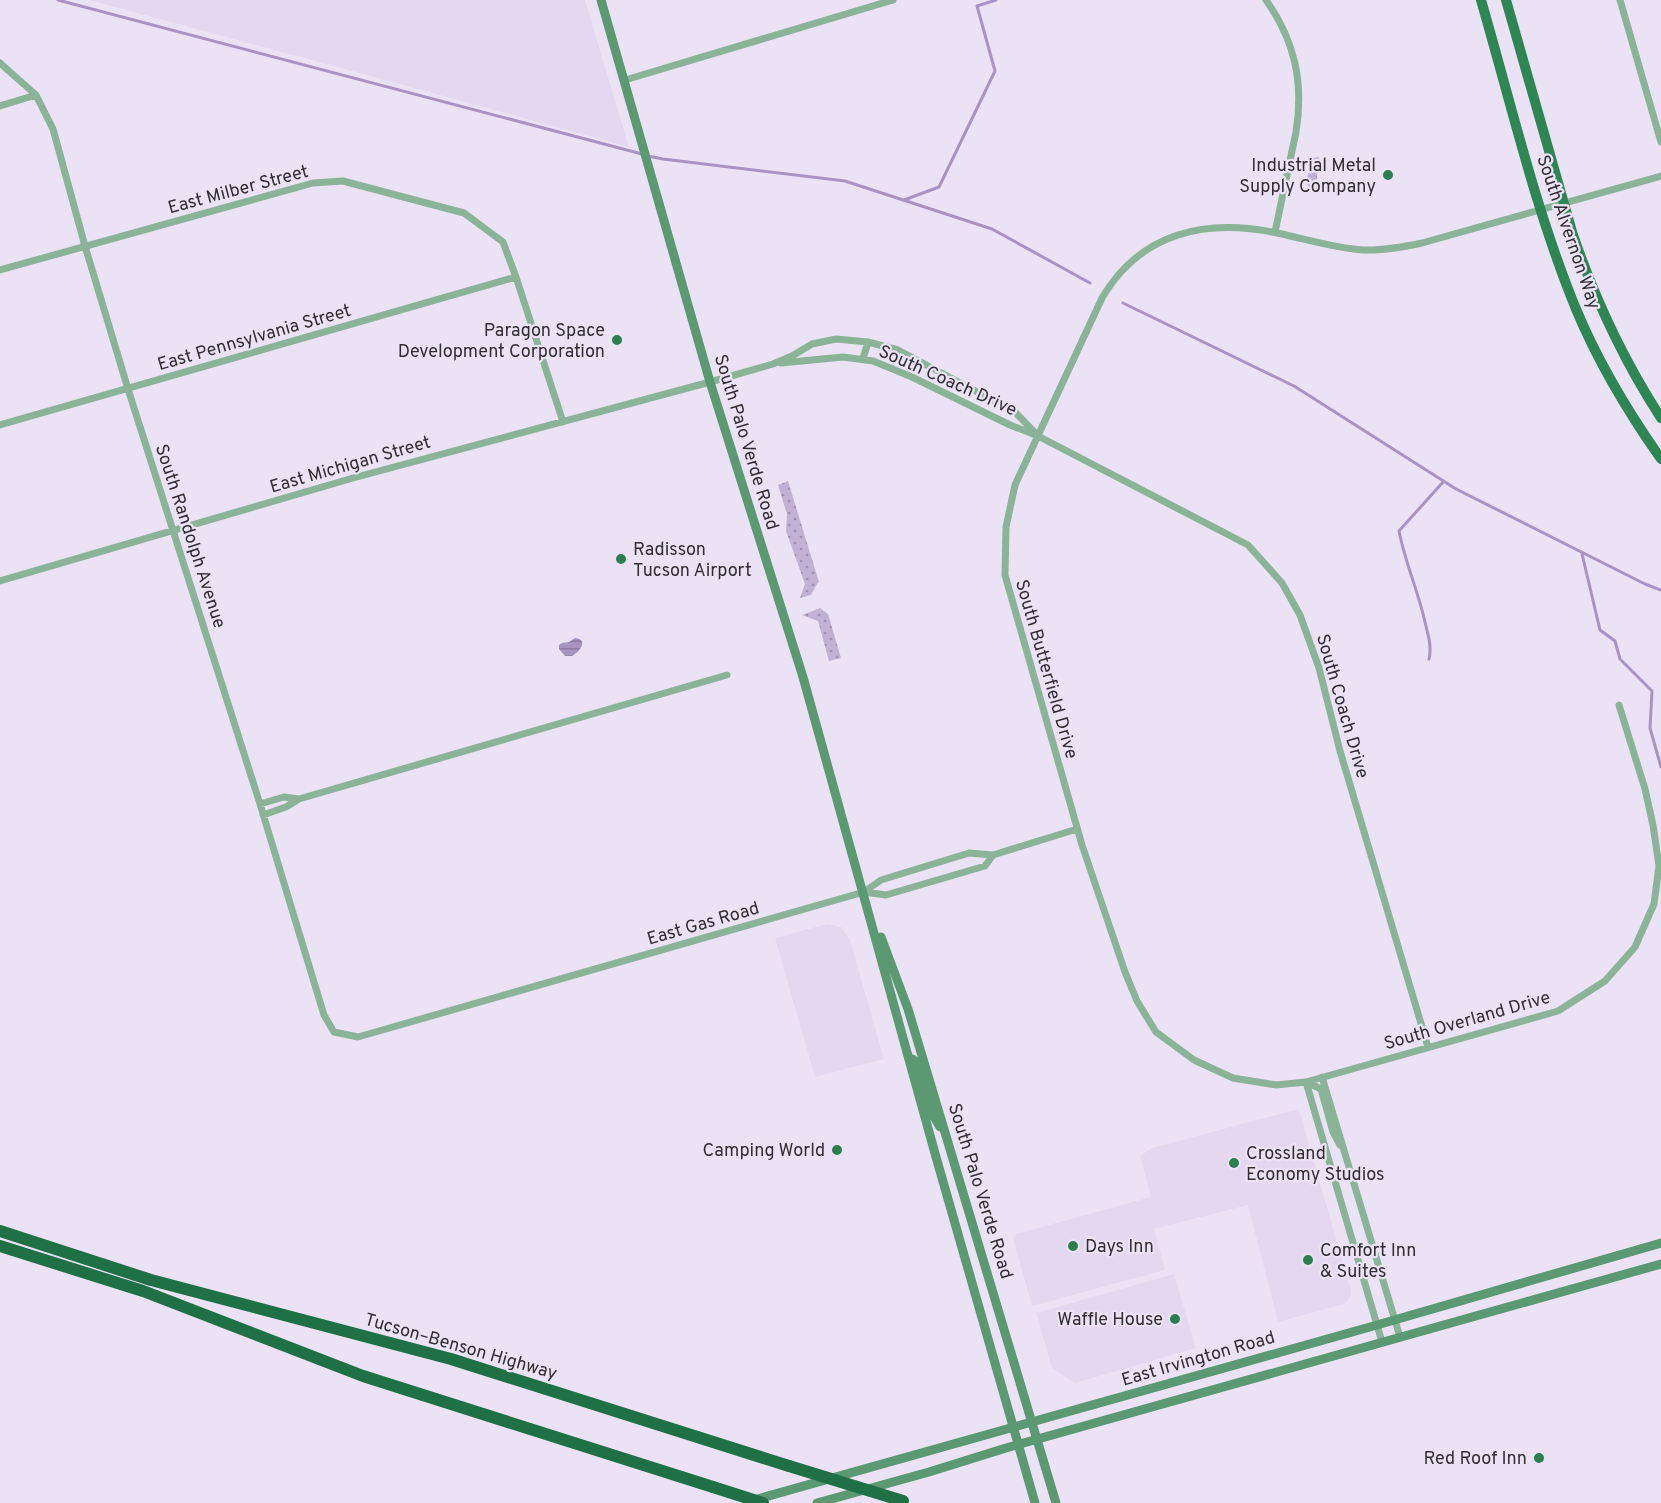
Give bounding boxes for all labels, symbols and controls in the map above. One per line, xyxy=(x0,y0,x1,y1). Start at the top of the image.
street label: South Alvernon Way xyxy=(1530,152,1605,313)
place label: Industrial Metal Supply Company xyxy=(1239,155,1376,199)
street label: East Milber Street xyxy=(166,161,311,220)
marker: Industrial Metal Supply Company xyxy=(1381,168,1395,182)
street label: East Pennsylvania Street xyxy=(155,300,354,377)
place label: Paragon Space Development Corporation xyxy=(398,320,605,364)
marker: Paragon Space Development Corporation xyxy=(610,333,624,347)
street label: South Coach Drive xyxy=(875,341,1020,422)
street label: South Palo Verde Road xyxy=(708,352,783,533)
street label: East Michigan Street xyxy=(267,431,433,499)
street label: South Randolph Avenue xyxy=(149,442,230,631)
place label: Radisson Tucson Airport xyxy=(633,539,752,583)
marker: Radisson Tucson Airport xyxy=(614,552,628,566)
street label: South Butterfield Drive xyxy=(1009,577,1082,762)
street label: South Coach Drive xyxy=(1310,632,1373,781)
street label: East Gas Road xyxy=(645,897,762,951)
street label: South Overland Drive xyxy=(1382,987,1553,1056)
street label: South Palo Verde Road xyxy=(942,1101,1017,1282)
place label: Camping World xyxy=(703,1140,825,1163)
marker: Camping World xyxy=(830,1143,844,1157)
place label: Crossland Economy Studios xyxy=(1246,1143,1385,1187)
marker: Crossland Economy Studios xyxy=(1227,1156,1241,1170)
place label: Days Inn xyxy=(1085,1236,1154,1259)
marker: Days Inn xyxy=(1066,1239,1080,1253)
place label: Comfort Inn & Suites xyxy=(1320,1240,1416,1284)
marker: Comfort Inn & Suites xyxy=(1301,1253,1315,1267)
street label: Tucson–Benson Highway xyxy=(362,1309,560,1386)
place label: Waffle House xyxy=(1057,1309,1163,1332)
marker: Waffle House xyxy=(1168,1312,1182,1326)
street label: East Irvington Road xyxy=(1119,1327,1278,1392)
place label: Red Roof Inn xyxy=(1424,1448,1527,1471)
marker: Red Roof Inn xyxy=(1532,1451,1546,1465)

